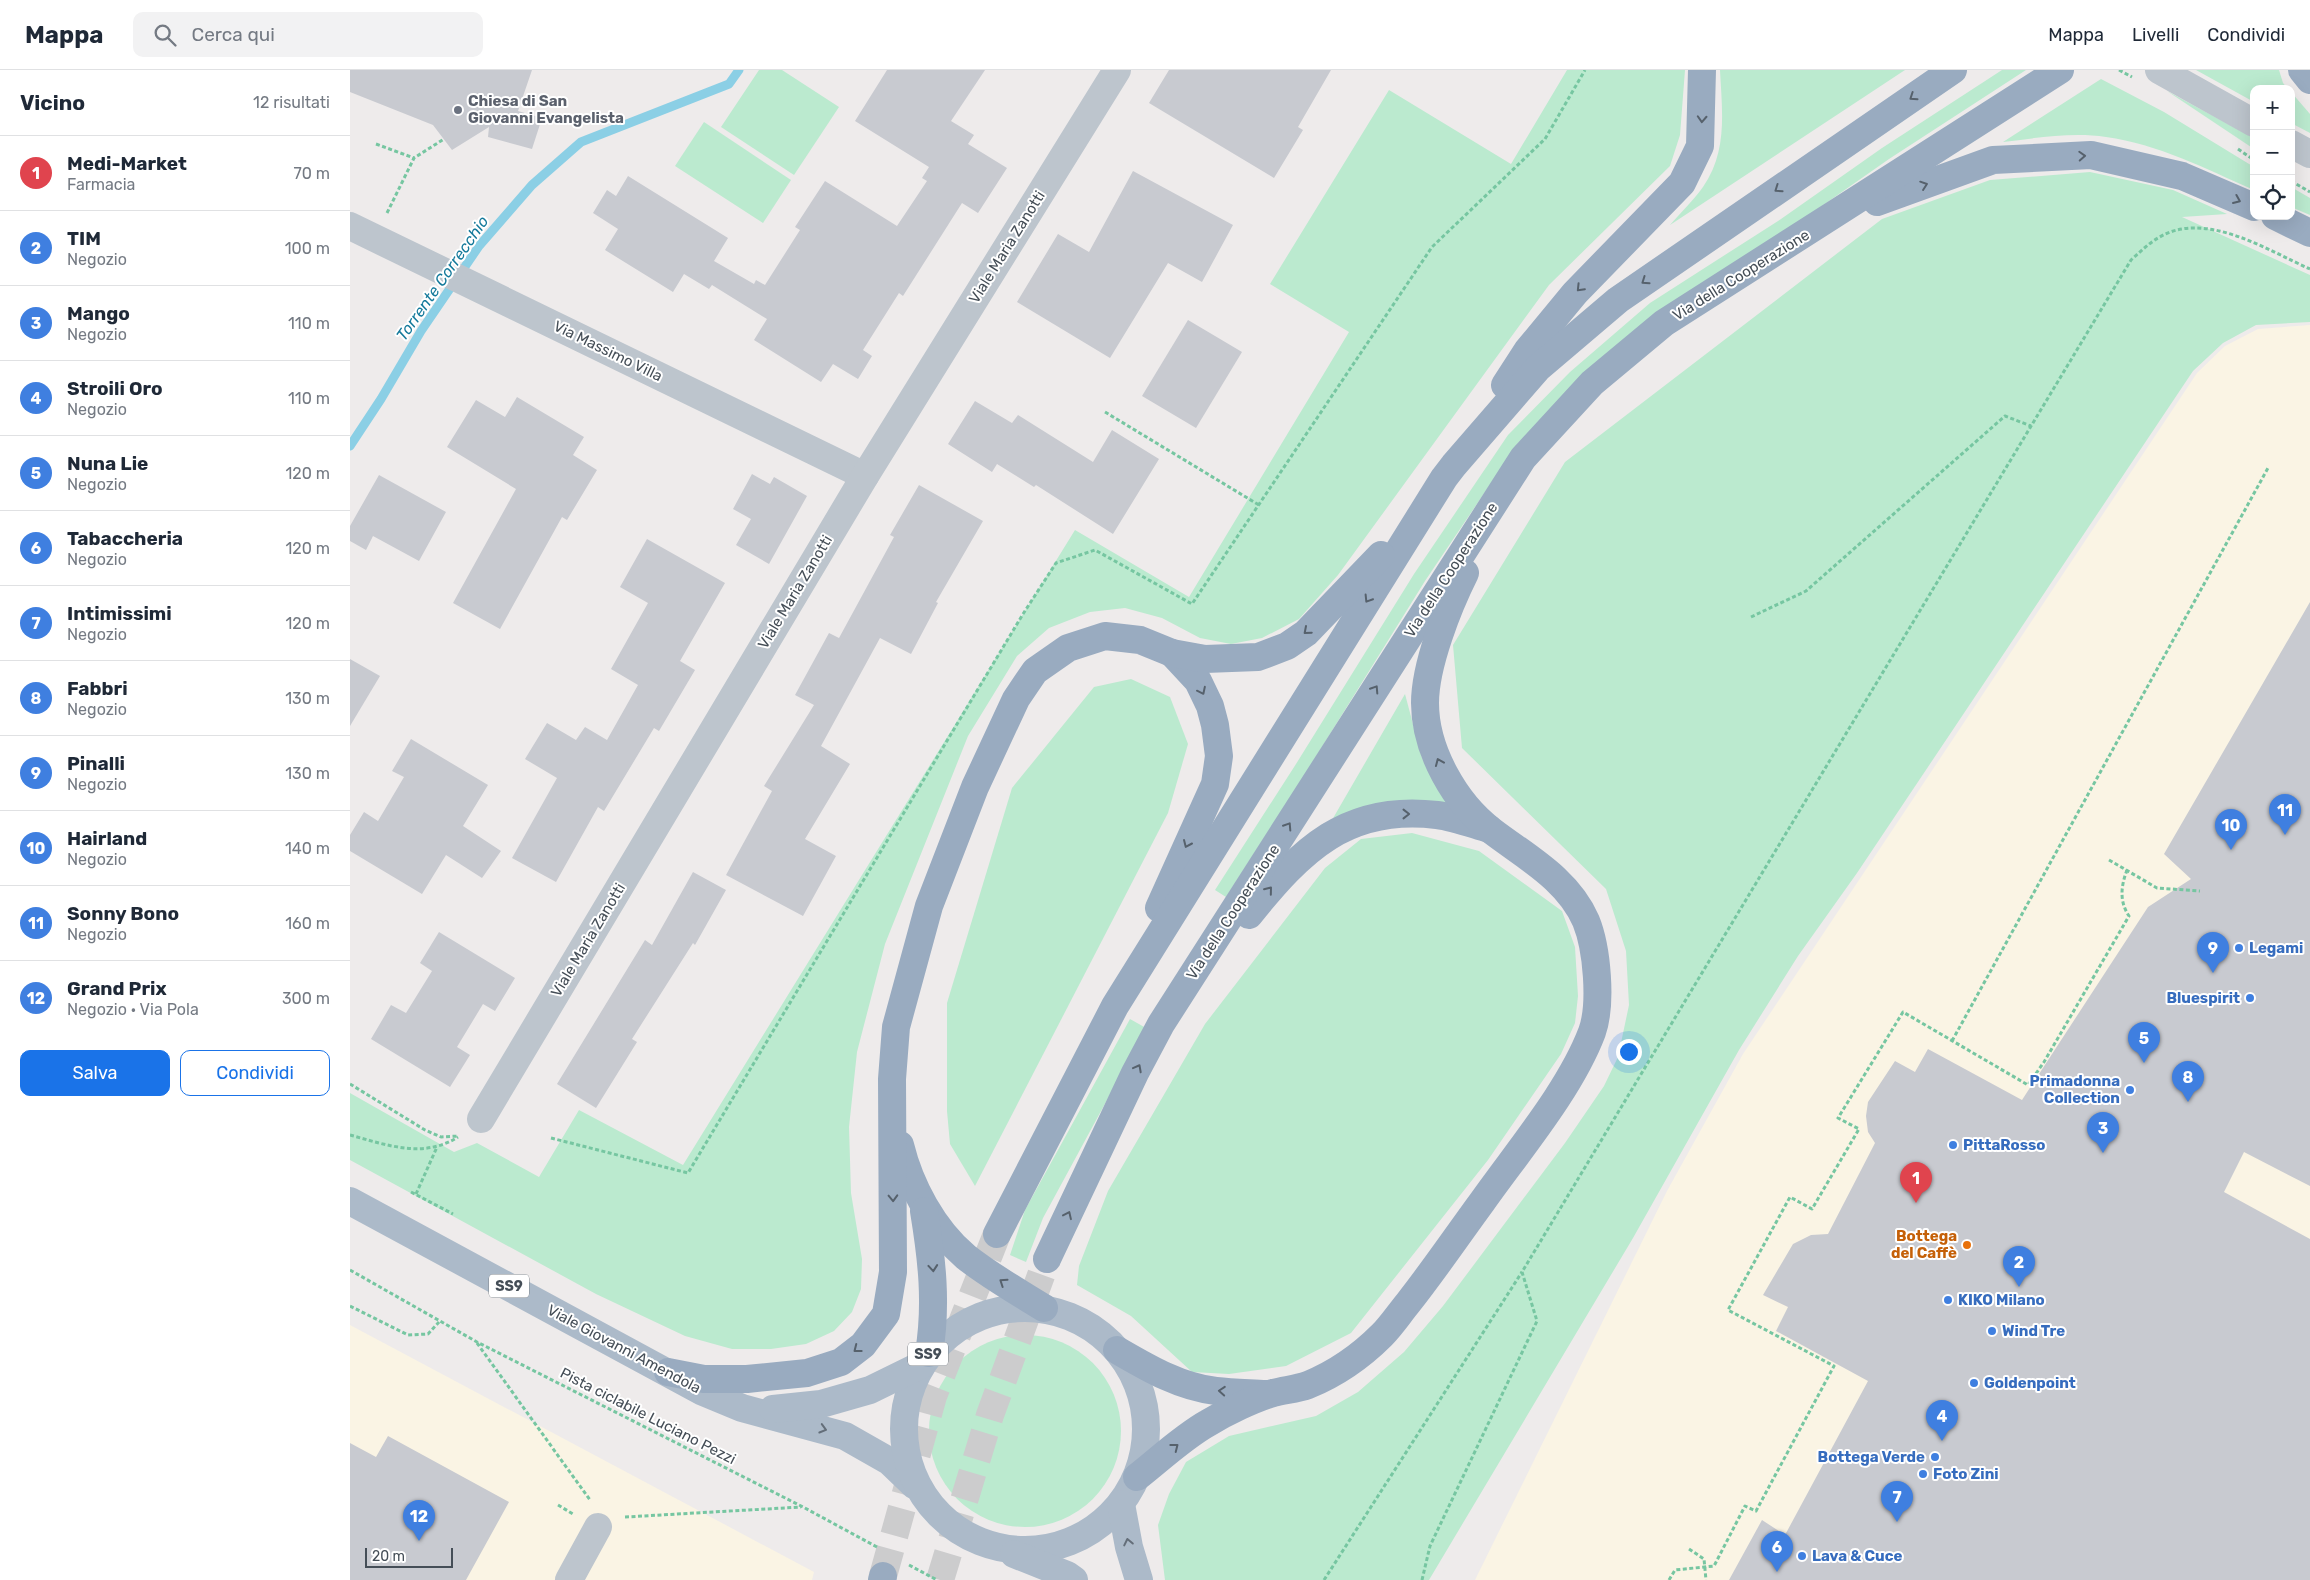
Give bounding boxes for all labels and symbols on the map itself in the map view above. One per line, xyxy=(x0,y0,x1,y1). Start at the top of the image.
one-way arrow xyxy=(1909,91,1918,100)
place label: Chiesa di San Giovanni Evangelista xyxy=(468,92,624,127)
marker: Chiesa di San Giovanni Evangelista xyxy=(452,104,464,116)
one-way arrow xyxy=(1696,115,1707,123)
one-way arrow xyxy=(2078,150,2086,161)
one-way arrow xyxy=(1919,180,1927,190)
one-way arrow xyxy=(1775,183,1784,192)
street label: Viale Maria Zanotti xyxy=(965,187,1049,307)
one-way arrow xyxy=(2232,194,2241,204)
water label: Torrente Correcchio xyxy=(392,212,493,344)
street label: Via della Cooperazione xyxy=(1669,226,1813,324)
one-way arrow xyxy=(1641,275,1651,284)
one-way arrow xyxy=(1577,282,1586,291)
street label: Via Massimo Villa xyxy=(551,317,665,385)
street label: Via della Cooperazione xyxy=(1401,499,1501,641)
street label: Viale Maria Zanotti xyxy=(754,532,836,652)
one-way arrow xyxy=(1365,593,1375,602)
one-way arrow xyxy=(1303,626,1312,635)
one-way arrow xyxy=(1196,685,1206,694)
one-way arrow xyxy=(1369,685,1378,694)
one-way arrow xyxy=(1435,758,1446,767)
pin: 11 xyxy=(2269,794,2301,835)
one-way arrow xyxy=(1402,809,1410,819)
pin: 10 xyxy=(2215,809,2247,850)
one-way arrow xyxy=(1281,822,1291,831)
one-way arrow xyxy=(1183,839,1194,848)
street label: Via della Cooperazione xyxy=(1183,841,1283,983)
street label: Viale Maria Zanotti xyxy=(547,880,629,1000)
one-way arrow xyxy=(1263,887,1271,896)
pin: 9 xyxy=(2197,932,2229,973)
place label: Legami xyxy=(2249,939,2303,957)
marker: Legami xyxy=(2233,942,2245,954)
place label: Bluespirit xyxy=(2166,989,2240,1007)
marker: Bluespirit xyxy=(2244,992,2256,1004)
pin: 5 xyxy=(2128,1022,2160,1063)
your location xyxy=(1616,1039,1642,1065)
pin: 8 xyxy=(2172,1061,2204,1102)
one-way arrow xyxy=(1132,1064,1142,1073)
place label: Primadonna Collection xyxy=(2029,1072,2120,1107)
marker: Primadonna Collection xyxy=(2124,1084,2136,1096)
pin: 3 xyxy=(2087,1112,2119,1153)
place label: PittaRosso xyxy=(1963,1136,2045,1154)
marker: PittaRosso xyxy=(1947,1139,1959,1151)
pin: 1 xyxy=(1900,1162,1932,1203)
one-way arrow xyxy=(888,1194,898,1202)
one-way arrow xyxy=(1062,1211,1072,1220)
place label: Bottega del Caffè xyxy=(1891,1227,1957,1262)
marker: Bottega del Caffè xyxy=(1961,1239,1973,1251)
pin: 2 xyxy=(2003,1246,2035,1287)
one-way arrow xyxy=(927,1264,938,1272)
road number: SS9 xyxy=(489,1274,529,1298)
one-way arrow xyxy=(999,1279,1008,1288)
place label: KIKO Milano xyxy=(1958,1291,2045,1309)
marker: KIKO Milano xyxy=(1942,1294,1954,1306)
street label: Viale Giovanni Amendola xyxy=(544,1301,704,1397)
place label: Wind Tre xyxy=(2002,1322,2065,1340)
marker: Wind Tre xyxy=(1986,1325,1998,1337)
road number: SS9 xyxy=(908,1342,948,1366)
one-way arrow xyxy=(854,1344,863,1352)
street label: Pista ciclabile Luciano Pezzi xyxy=(557,1364,739,1468)
place label: Goldenpoint xyxy=(1984,1374,2076,1392)
marker: Goldenpoint xyxy=(1968,1377,1980,1389)
one-way arrow xyxy=(1217,1386,1225,1397)
pin: 4 xyxy=(1926,1400,1958,1441)
one-way arrow xyxy=(818,1424,826,1434)
one-way arrow xyxy=(1170,1444,1179,1453)
place label: Bottega Verde xyxy=(1818,1448,1925,1466)
marker: Bottega Verde xyxy=(1929,1451,1941,1463)
place label: Foto Zini xyxy=(1933,1465,1999,1483)
marker: Foto Zini xyxy=(1917,1468,1929,1480)
pin: 7 xyxy=(1881,1481,1913,1522)
pin: 12 xyxy=(403,1500,435,1541)
pin: 6 xyxy=(1761,1531,1793,1572)
one-way arrow xyxy=(1123,1538,1134,1547)
scale bar xyxy=(365,1545,452,1568)
place label: Lava & Cuce xyxy=(1812,1547,1903,1565)
marker: Lava & Cuce xyxy=(1796,1550,1808,1562)

